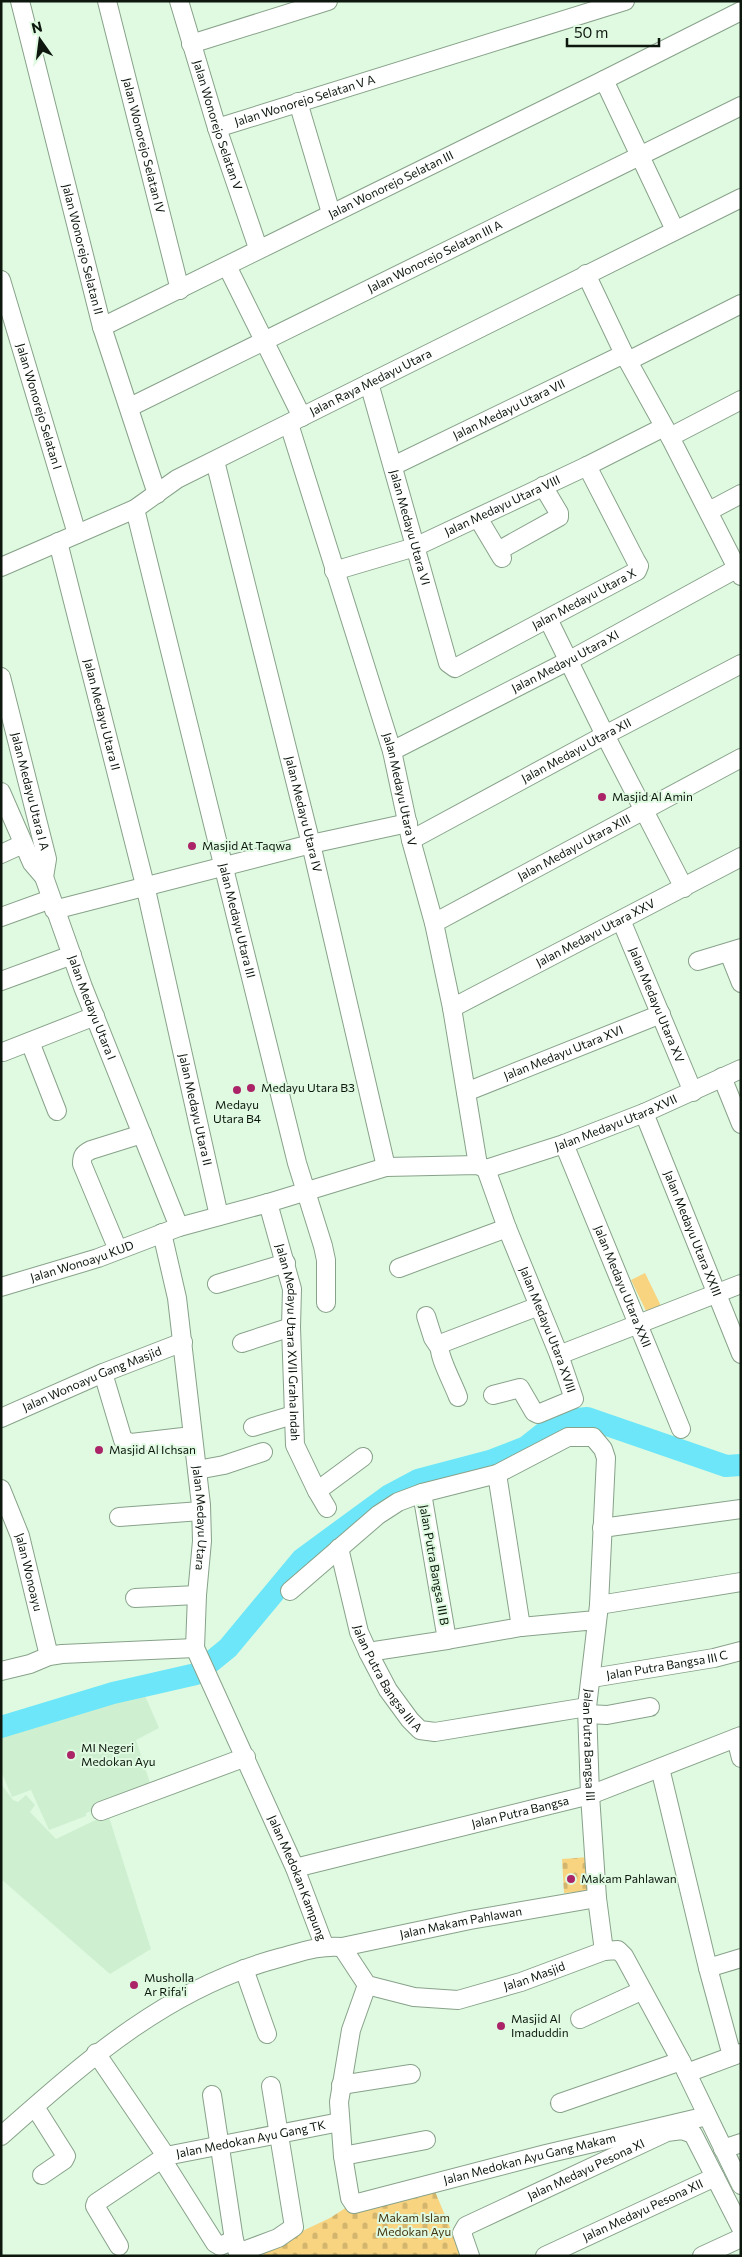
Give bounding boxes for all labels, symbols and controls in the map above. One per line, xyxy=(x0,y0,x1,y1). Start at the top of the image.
north arrow xyxy=(15,15,65,65)
scale bar xyxy=(567,15,660,47)
text: N xyxy=(30,17,44,36)
text: 50 m xyxy=(574,23,608,41)
street label: Jalan Wonorejo Selatan V xyxy=(190,58,246,192)
street label: Jalan Wonorejo Selatan V A xyxy=(233,71,377,129)
street label: Jalan Wonorejo Selatan IV xyxy=(120,76,168,214)
street label: Jalan Wonorejo Selatan III xyxy=(326,147,455,222)
street label: Jalan Wonorejo Selatan II xyxy=(59,182,107,316)
street label: Jalan Wonorejo Selatan III A xyxy=(365,217,504,296)
street label: Jalan Wonorejo Selatan I xyxy=(13,341,65,471)
street label: Jalan Raya Medayu Utara xyxy=(307,345,433,419)
street label: Jalan Medayu Utara VII xyxy=(450,376,567,443)
street label: Jalan Medayu Utara VI xyxy=(387,468,434,586)
street label: Jalan Medayu Utara VIII xyxy=(442,472,562,539)
street label: Jalan Medayu Utara X xyxy=(529,565,638,633)
street label: Jalan Medayu Utara XI xyxy=(509,627,621,696)
street label: Jalan Medayu Utara II xyxy=(81,657,124,771)
street label: Jalan Medayu Utara XII xyxy=(519,715,633,786)
street label: Jalan Medayu Utara I A xyxy=(8,730,53,852)
street label: Jalan Medayu Utara V xyxy=(380,731,420,848)
street label: Jalan Medayu Utara IV xyxy=(282,754,325,873)
place label: Masjid Al Amin xyxy=(612,789,693,803)
marker: Masjid Al Amin xyxy=(596,791,608,803)
street label: Jalan Medayu Utara XIII xyxy=(515,811,632,884)
place label: Masjid At Taqwa xyxy=(202,838,291,852)
marker: Masjid At Taqwa xyxy=(186,840,198,852)
street label: Jalan Medayu Utara III xyxy=(216,861,259,979)
street label: Jalan Medayu Utara XXV xyxy=(533,895,657,970)
street label: Jalan Medayu Utara XV xyxy=(626,945,688,1064)
street label: Jalan Medayu Utara I xyxy=(65,953,119,1062)
street label: Jalan Medayu Utara XVI xyxy=(501,1022,625,1083)
street label: Jalan Medayu Utara II xyxy=(176,1052,216,1167)
place label: Medayu Utara B3 xyxy=(261,1080,355,1094)
marker: Medayu Utara B3 xyxy=(245,1082,257,1094)
marker: Medayu Utara B4 xyxy=(231,1084,243,1096)
street label: Jalan Medayu Utara XVII xyxy=(553,1091,679,1154)
place label: Medayu Utara B4 xyxy=(213,1097,261,1125)
street label: Jalan Medayu Utara XXIII xyxy=(661,1168,725,1298)
street label: Jalan Medayu Utara XXII xyxy=(591,1223,655,1349)
street label: Jalan Wonoayu KUD xyxy=(28,1237,136,1285)
street label: Jalan Medayu Utara XVII Graha Indah xyxy=(273,1242,303,1441)
street label: Jalan Medayu Utara XVIII xyxy=(517,1264,579,1394)
street label: Jalan Wonoayu Gang Masjid xyxy=(20,1343,163,1415)
place label: Masjid Al Ichsan xyxy=(109,1442,196,1456)
marker: Masjid Al Ichsan xyxy=(93,1444,105,1456)
street label: Jalan Medayu Utara xyxy=(189,1465,210,1571)
street label: Jalan Putra Bangsa III B xyxy=(416,1503,453,1627)
street label: Jalan Wonoayu xyxy=(12,1530,46,1613)
street label: Jalan Putra Bangsa III A xyxy=(351,1624,426,1734)
street label: Jalan Putra Bangsa III C xyxy=(605,1647,729,1683)
street label: Jalan Putra Bangsa III xyxy=(581,1688,598,1802)
place label: MI Negeri Medokan Ayu xyxy=(81,1740,156,1768)
marker: MI Negeri Medokan Ayu xyxy=(65,1749,77,1761)
street label: Jalan Putra Bangsa xyxy=(470,1793,570,1831)
street label: Jalan Medokan Kampung xyxy=(265,1813,330,1943)
place label: Makam Pahlawan xyxy=(581,1871,677,1885)
marker: Makam Pahlawan xyxy=(565,1873,577,1885)
street label: Jalan Makam Pahlawan xyxy=(398,1903,523,1942)
street label: Jalan Masjid xyxy=(502,1958,567,1994)
place label: Musholla Ar Rifa'i xyxy=(144,1970,194,1998)
marker: Musholla Ar Rifa'i xyxy=(128,1979,140,1991)
place label: Masjid Al Imaduddin xyxy=(511,2011,569,2039)
marker: Masjid Al Imaduddin xyxy=(495,2020,507,2032)
street label: Jalan Medokan Ayu Gang TK xyxy=(175,2117,327,2161)
street label: Jalan Medokan Ayu Gang Makam xyxy=(442,2130,617,2187)
street label: Jalan Medayu Pesona XI xyxy=(525,2136,647,2203)
street label: Jalan Medayu Pesona XII xyxy=(580,2176,705,2244)
park label: Makam Islam Medokan Ayu xyxy=(377,2210,451,2238)

